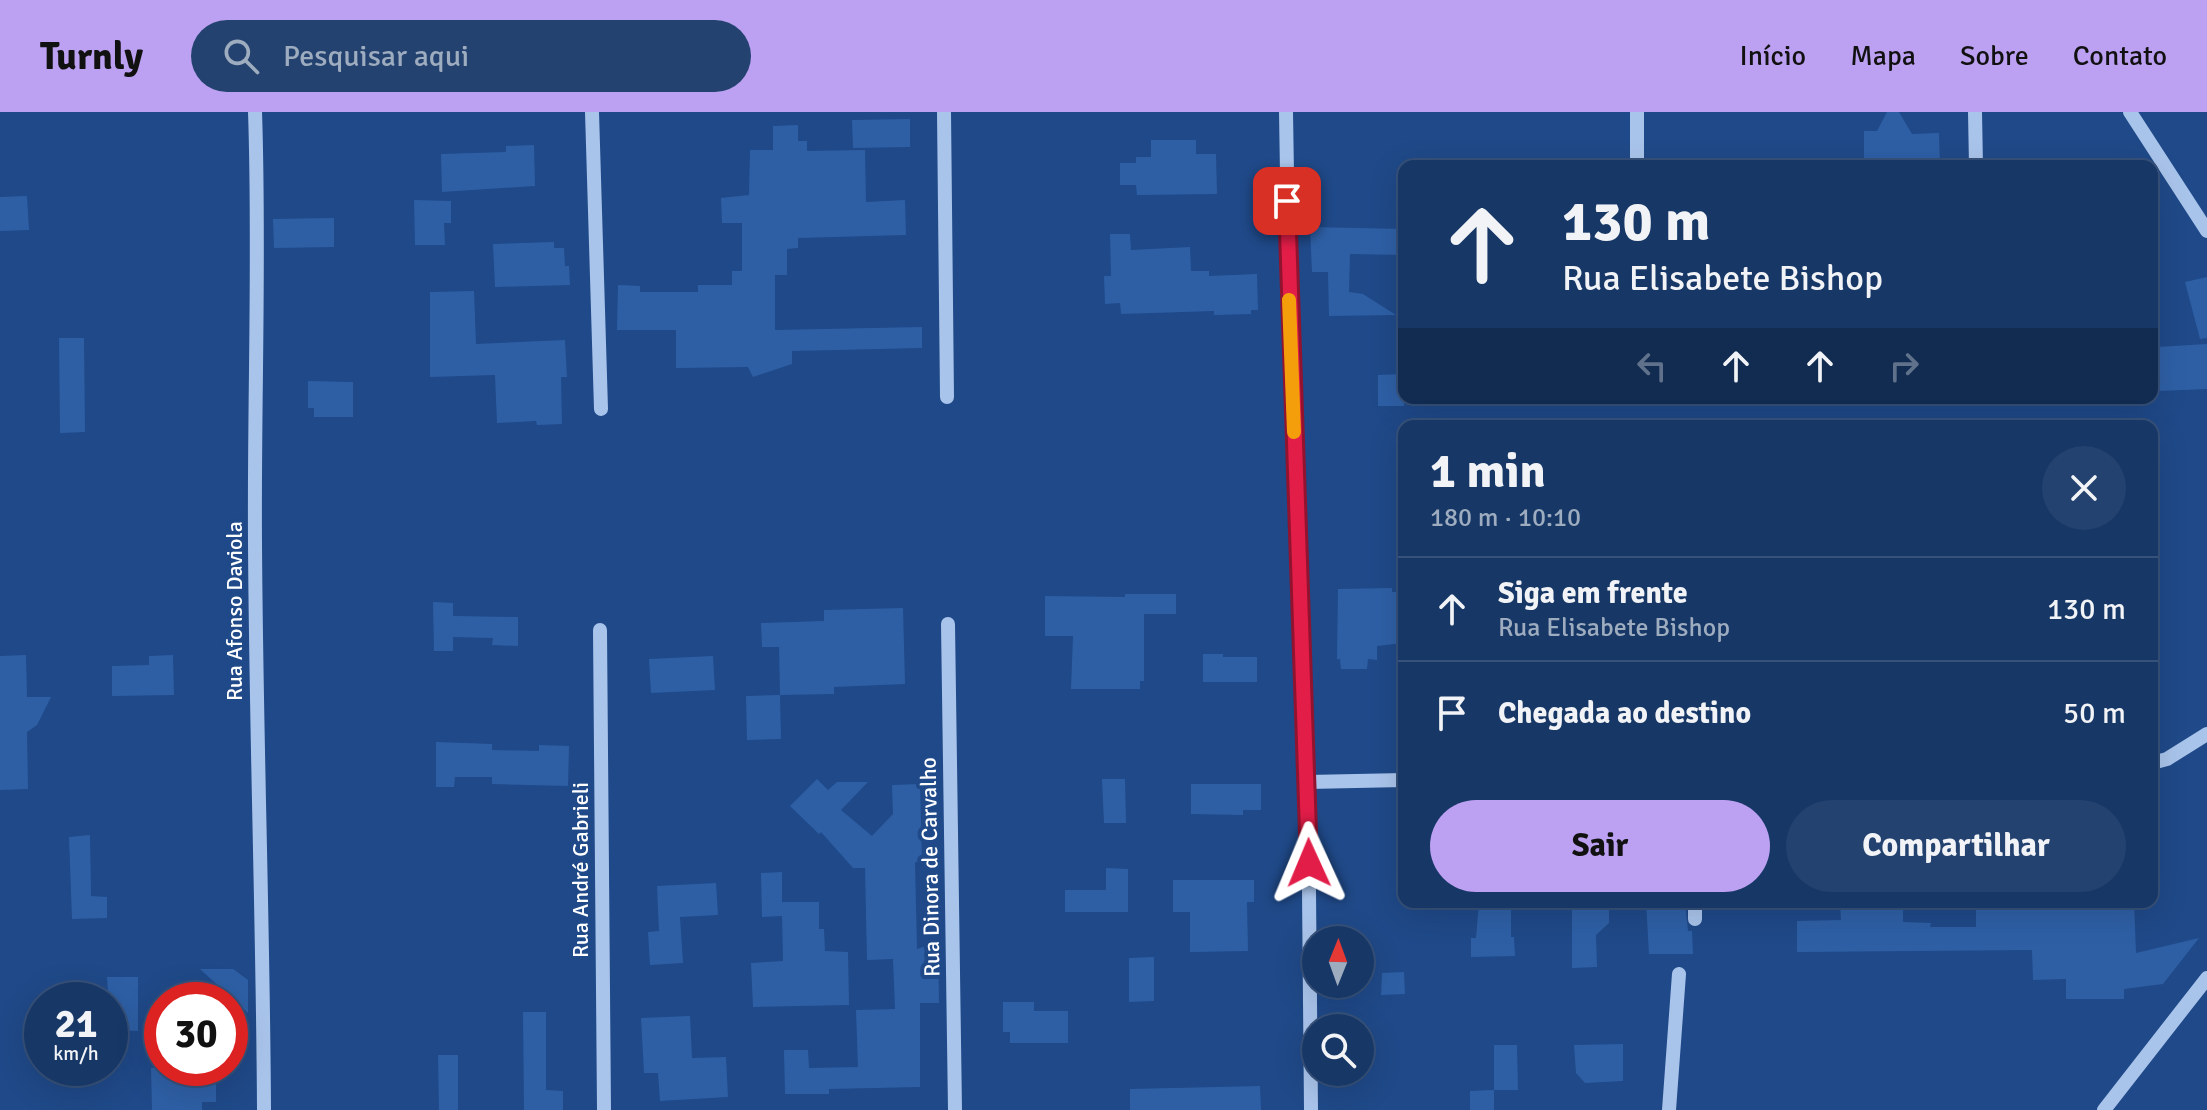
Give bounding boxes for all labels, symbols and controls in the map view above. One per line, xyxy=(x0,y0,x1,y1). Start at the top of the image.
search box xyxy=(191,20,751,92)
text: Turnly xyxy=(40,33,143,80)
icon: search xyxy=(219,34,263,78)
text: Pesquisar aqui xyxy=(283,38,469,75)
text: Início xyxy=(1739,39,1806,73)
text: Mapa xyxy=(1850,39,1916,73)
text: Sobre xyxy=(1960,39,2029,73)
text: Contato xyxy=(2073,39,2167,73)
pin xyxy=(1253,167,1321,235)
icon: arrive xyxy=(1265,179,1309,223)
text: 130 m xyxy=(1562,187,1710,256)
icon: ahead xyxy=(1430,192,1534,296)
text: Rua Elisabete Bishop xyxy=(1562,256,1883,301)
icon: left xyxy=(1630,344,1674,388)
icon: ahead xyxy=(1714,344,1758,388)
icon: ahead xyxy=(1798,344,1842,388)
icon: right xyxy=(1882,344,1926,388)
text: 1 min xyxy=(1430,442,1546,501)
button: close xyxy=(2042,446,2126,530)
text: 180 m · 10:10 xyxy=(1430,502,1581,534)
street label: Rua Afonso Daviola xyxy=(221,521,248,701)
text: Siga em frente xyxy=(1498,575,1688,612)
icon: ahead xyxy=(1430,587,1474,631)
text: 130 m xyxy=(2047,591,2126,628)
text: Rua Elisabete Bishop xyxy=(1498,612,1730,644)
icon: arrive xyxy=(1430,691,1474,735)
text: Chegada ao destino xyxy=(1498,695,1751,732)
text: 50 m xyxy=(2063,695,2126,732)
street label: Rua Dinora de Carvalho xyxy=(915,757,945,977)
street label: Rua André Gabrieli xyxy=(567,782,594,958)
button: Sair xyxy=(1430,800,1770,892)
button: Compartilhar xyxy=(1786,800,2126,892)
position arrow xyxy=(1267,821,1351,905)
north arrow xyxy=(1302,926,1374,998)
map controls xyxy=(1302,926,1374,1086)
speed limit sign: 30 xyxy=(144,982,248,1086)
text: 21 xyxy=(54,999,98,1049)
button: search xyxy=(1302,1014,1374,1086)
text: km/h xyxy=(53,1041,99,1066)

